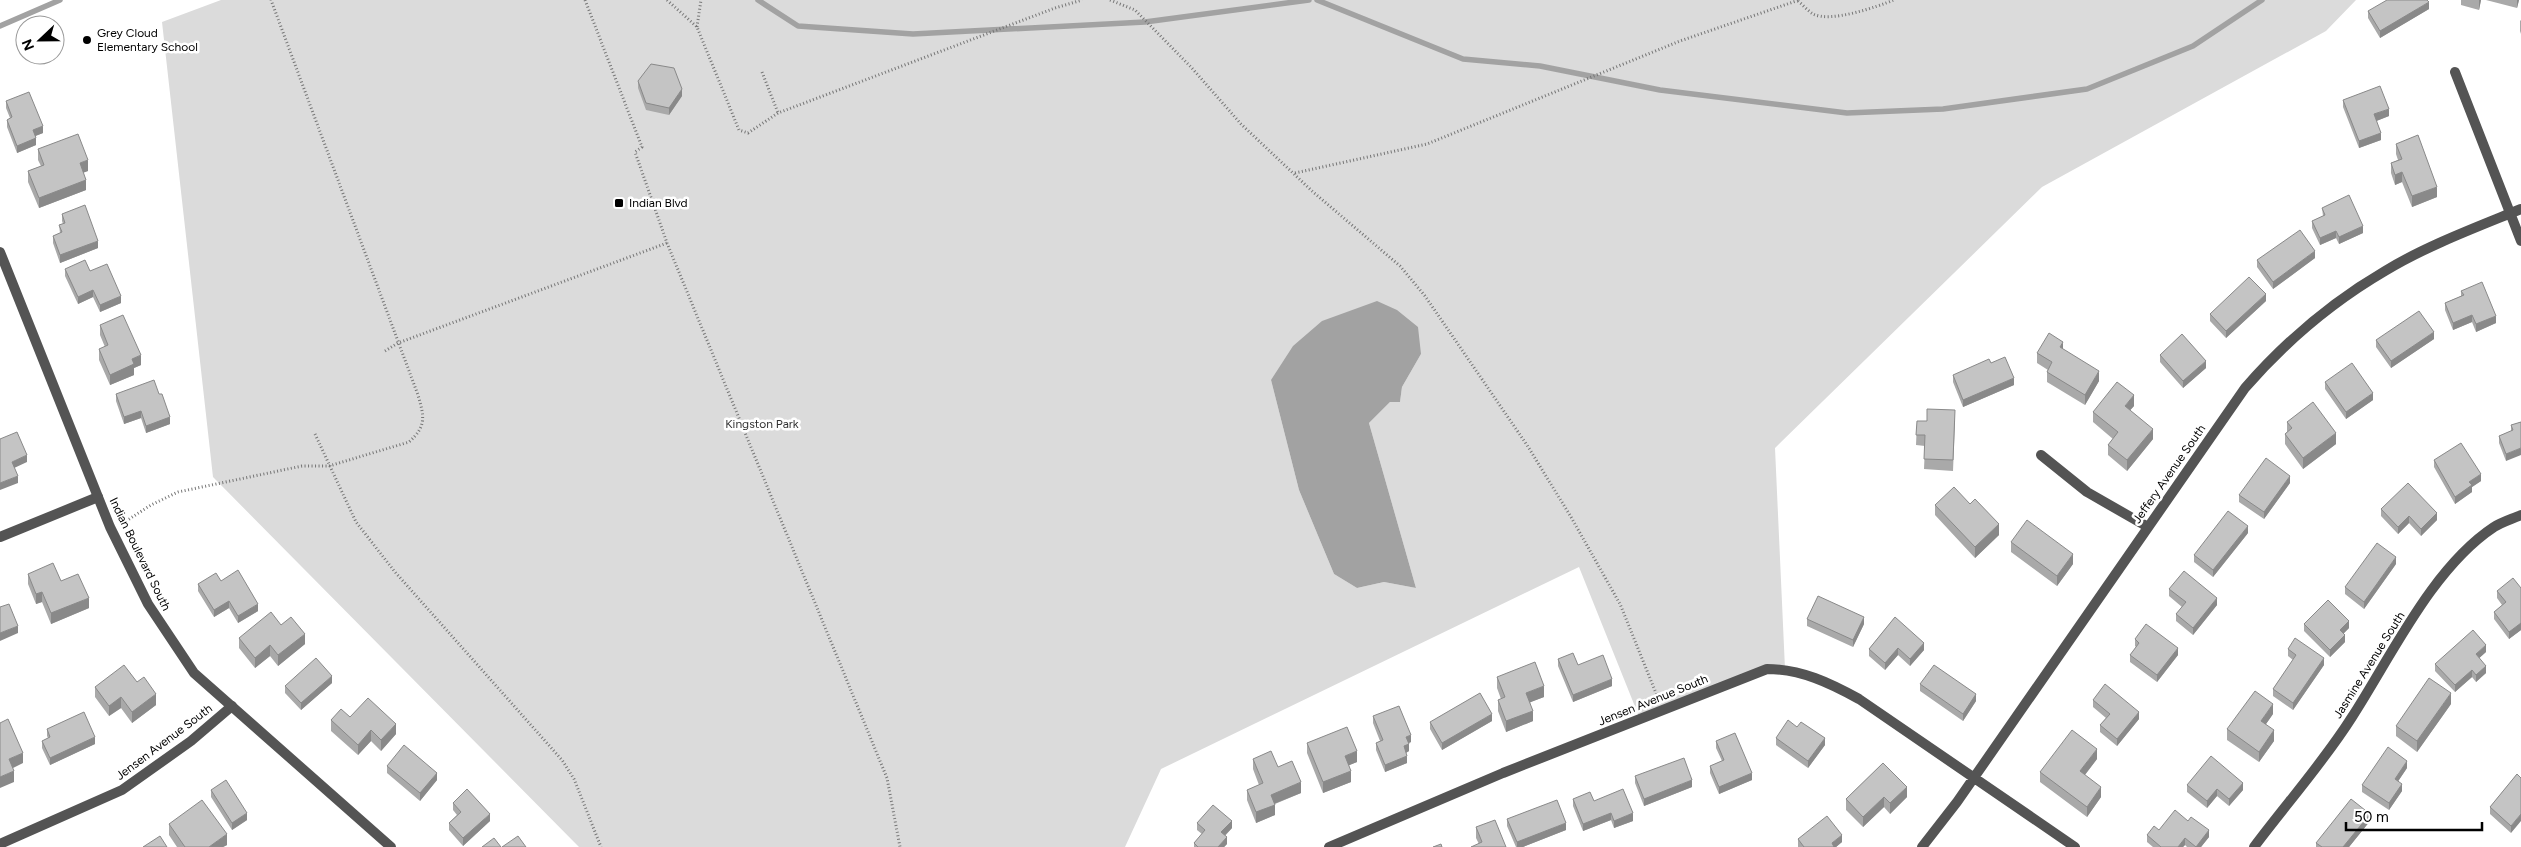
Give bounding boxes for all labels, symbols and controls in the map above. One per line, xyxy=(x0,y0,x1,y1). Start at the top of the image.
north arrow xyxy=(15,15,65,65)
place label: Grey Cloud Elementary School xyxy=(97,26,198,54)
marker: Grey Cloud Elementary School xyxy=(81,34,93,46)
text: N xyxy=(19,36,38,53)
place label: Indian Blvd xyxy=(629,196,688,210)
marker: Indian Blvd xyxy=(613,197,625,209)
park label: Kingston Park xyxy=(725,417,799,431)
street label: Jeffery Avenue South xyxy=(2130,422,2209,526)
street label: Indian Boulevard South xyxy=(107,495,174,613)
street label: Jasmine Avenue South xyxy=(2330,609,2408,721)
street label: Jensen Avenue South xyxy=(1596,671,1710,728)
street label: Jensen Avenue South xyxy=(113,701,215,783)
scale bar xyxy=(2346,800,2482,832)
text: 50 m xyxy=(2354,808,2389,826)

